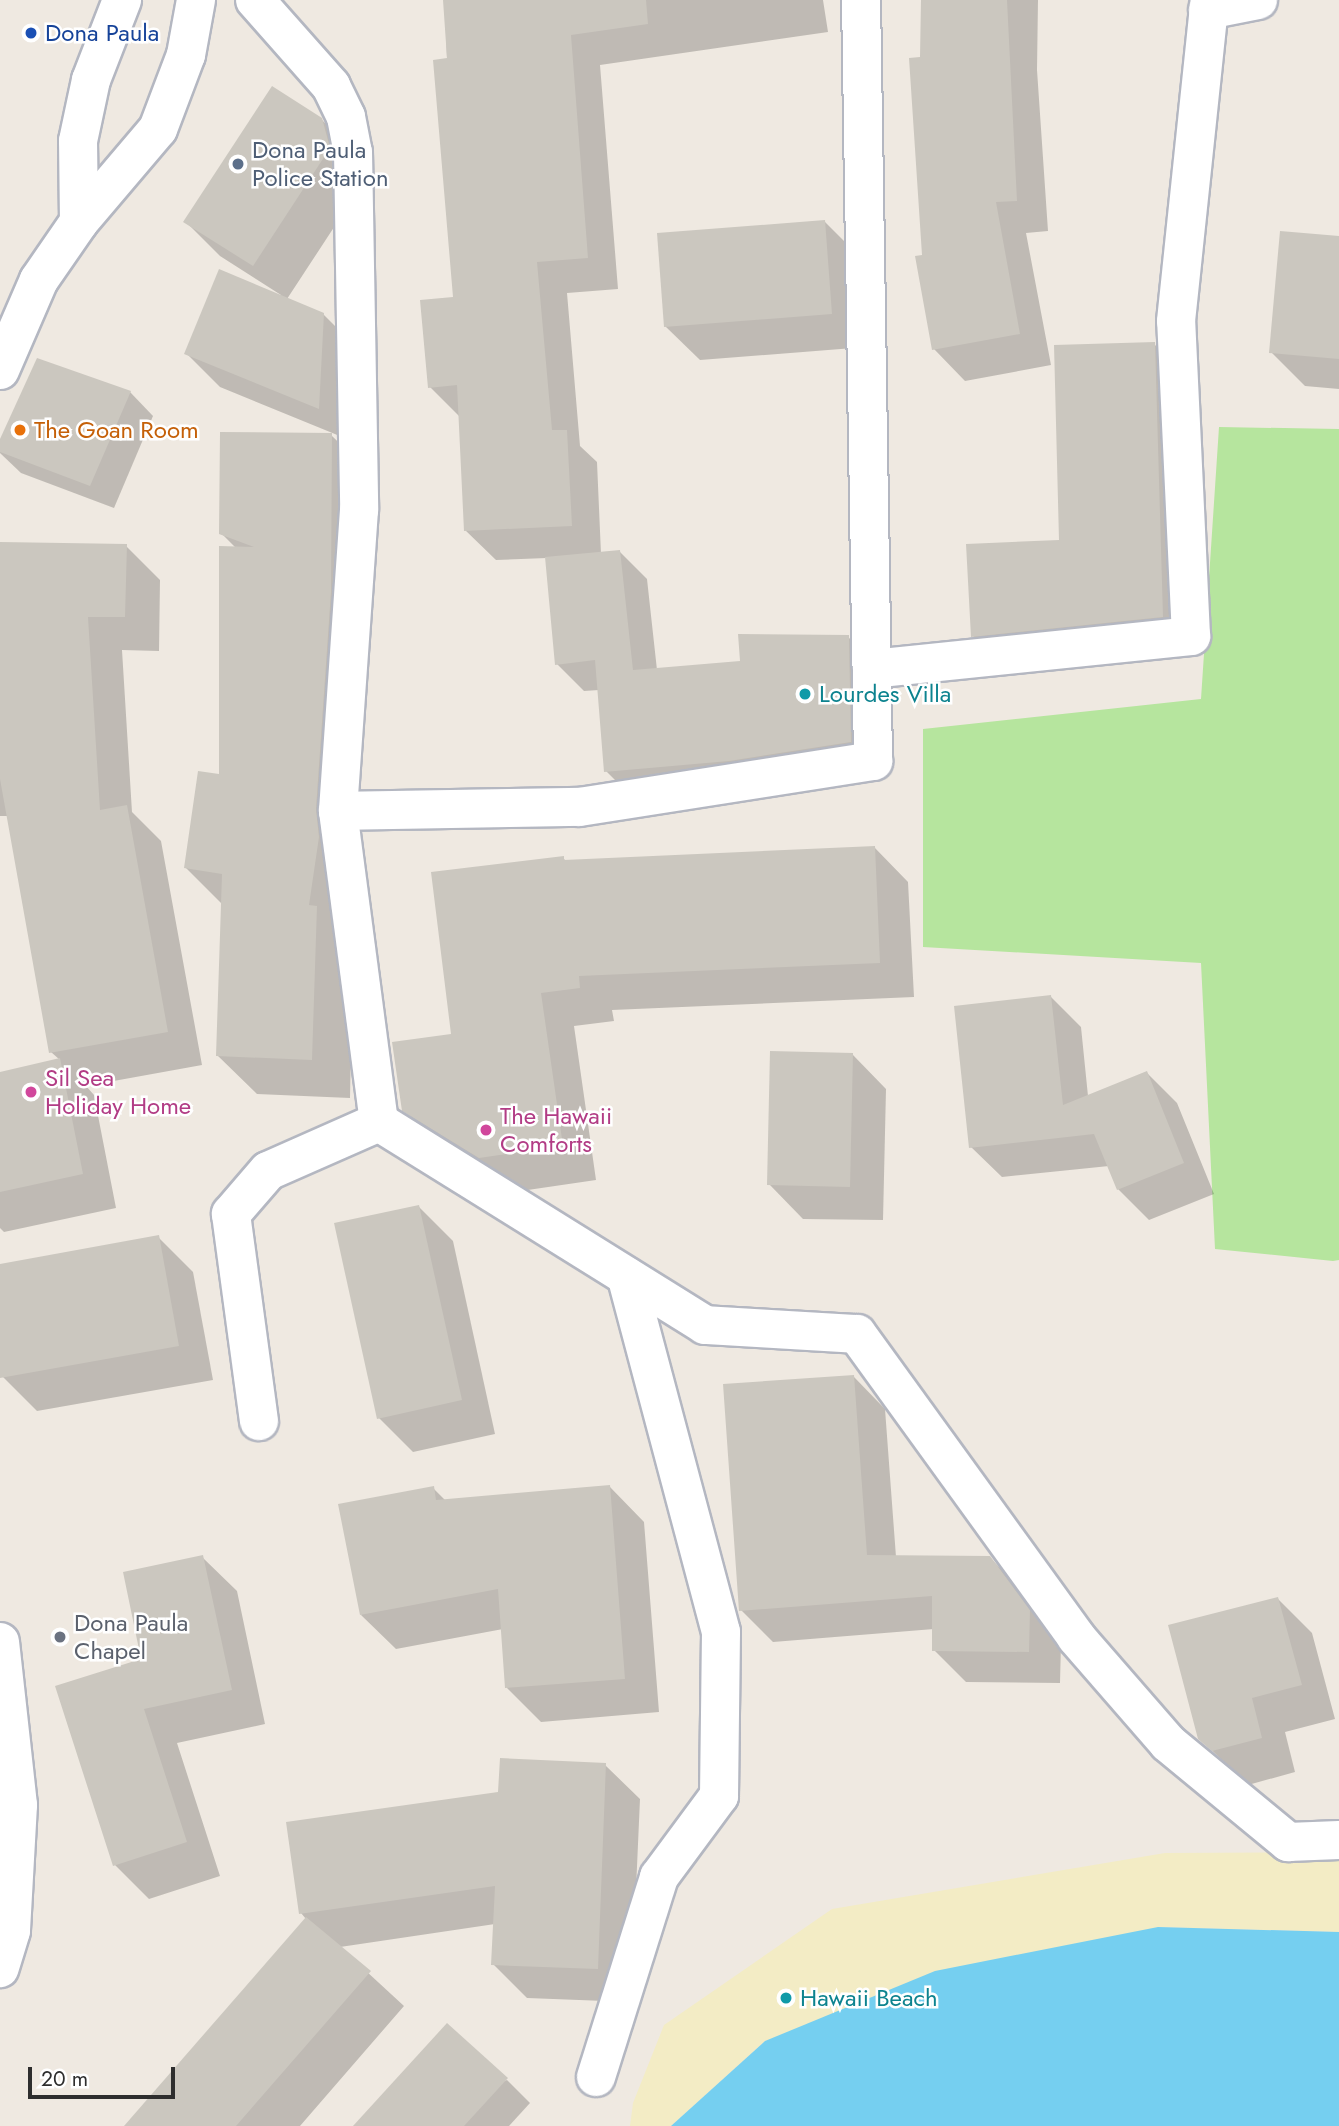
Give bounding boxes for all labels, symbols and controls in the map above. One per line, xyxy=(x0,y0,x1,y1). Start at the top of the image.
place label: Dona Paula xyxy=(45,19,159,47)
marker: Dona Paula xyxy=(23,25,39,41)
place label: Dona Paula Police Station xyxy=(252,136,388,192)
marker: Dona Paula Police Station xyxy=(230,156,246,172)
place label: The Goan Room xyxy=(34,416,199,444)
marker: The Goan Room xyxy=(12,422,28,438)
place label: Lourdes Villa xyxy=(819,680,951,708)
marker: Lourdes Villa xyxy=(797,686,813,702)
place label: Sil Sea Holiday Home xyxy=(45,1064,191,1120)
marker: Sil Sea Holiday Home xyxy=(23,1084,39,1100)
place label: The Hawaii Comforts xyxy=(500,1102,612,1158)
marker: The Hawaii Comforts xyxy=(478,1122,494,1138)
place label: Dona Paula Chapel xyxy=(74,1609,188,1665)
marker: Dona Paula Chapel xyxy=(52,1629,68,1645)
place label: Hawaii Beach xyxy=(800,1984,937,2012)
marker: Hawaii Beach xyxy=(778,1990,794,2006)
scale bar xyxy=(32,2052,178,2096)
text: 20 m xyxy=(41,2064,88,2094)

